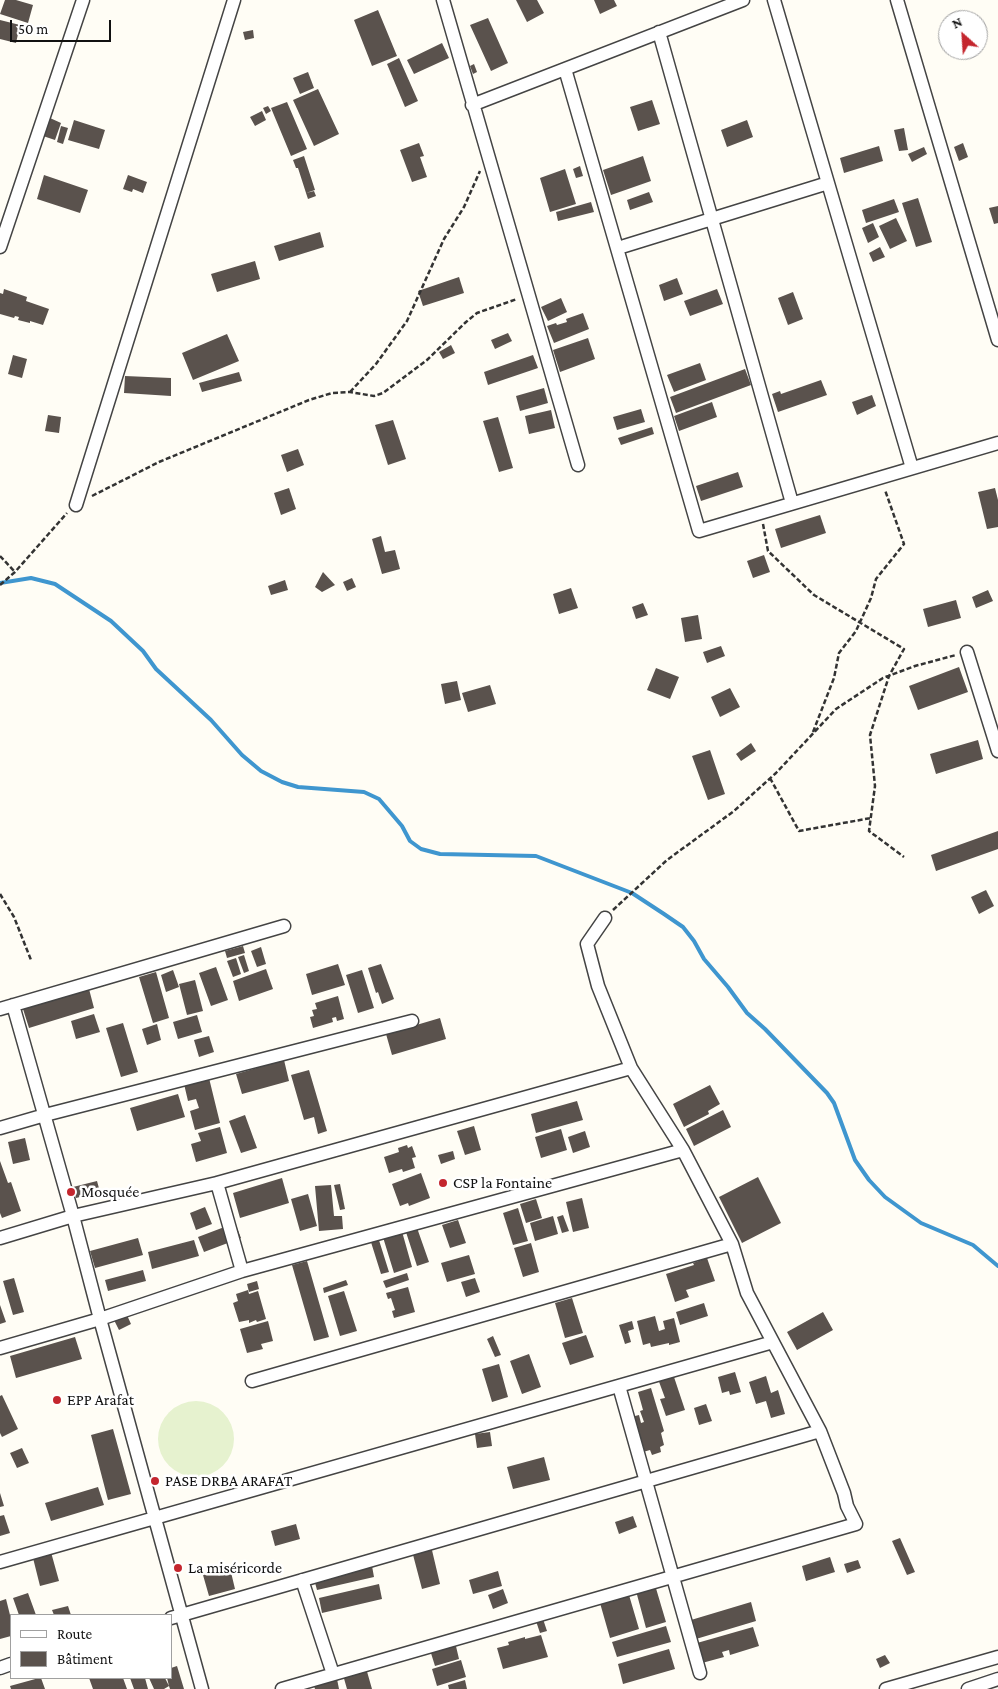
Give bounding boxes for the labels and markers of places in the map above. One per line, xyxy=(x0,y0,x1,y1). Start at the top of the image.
place label: CSP la Fontaine xyxy=(453,1173,552,1193)
marker: CSP la Fontaine xyxy=(437,1177,449,1189)
place label: Mosquée xyxy=(81,1182,139,1202)
marker: Mosquée xyxy=(65,1186,77,1198)
place label: EPP Arafat xyxy=(67,1390,134,1410)
marker: EPP Arafat xyxy=(51,1394,63,1406)
place label: PASE DRBA ARAFAT xyxy=(165,1471,292,1491)
marker: PASE DRBA ARAFAT xyxy=(149,1475,161,1487)
place label: La miséricorde xyxy=(188,1558,282,1578)
marker: La miséricorde xyxy=(172,1562,184,1574)

